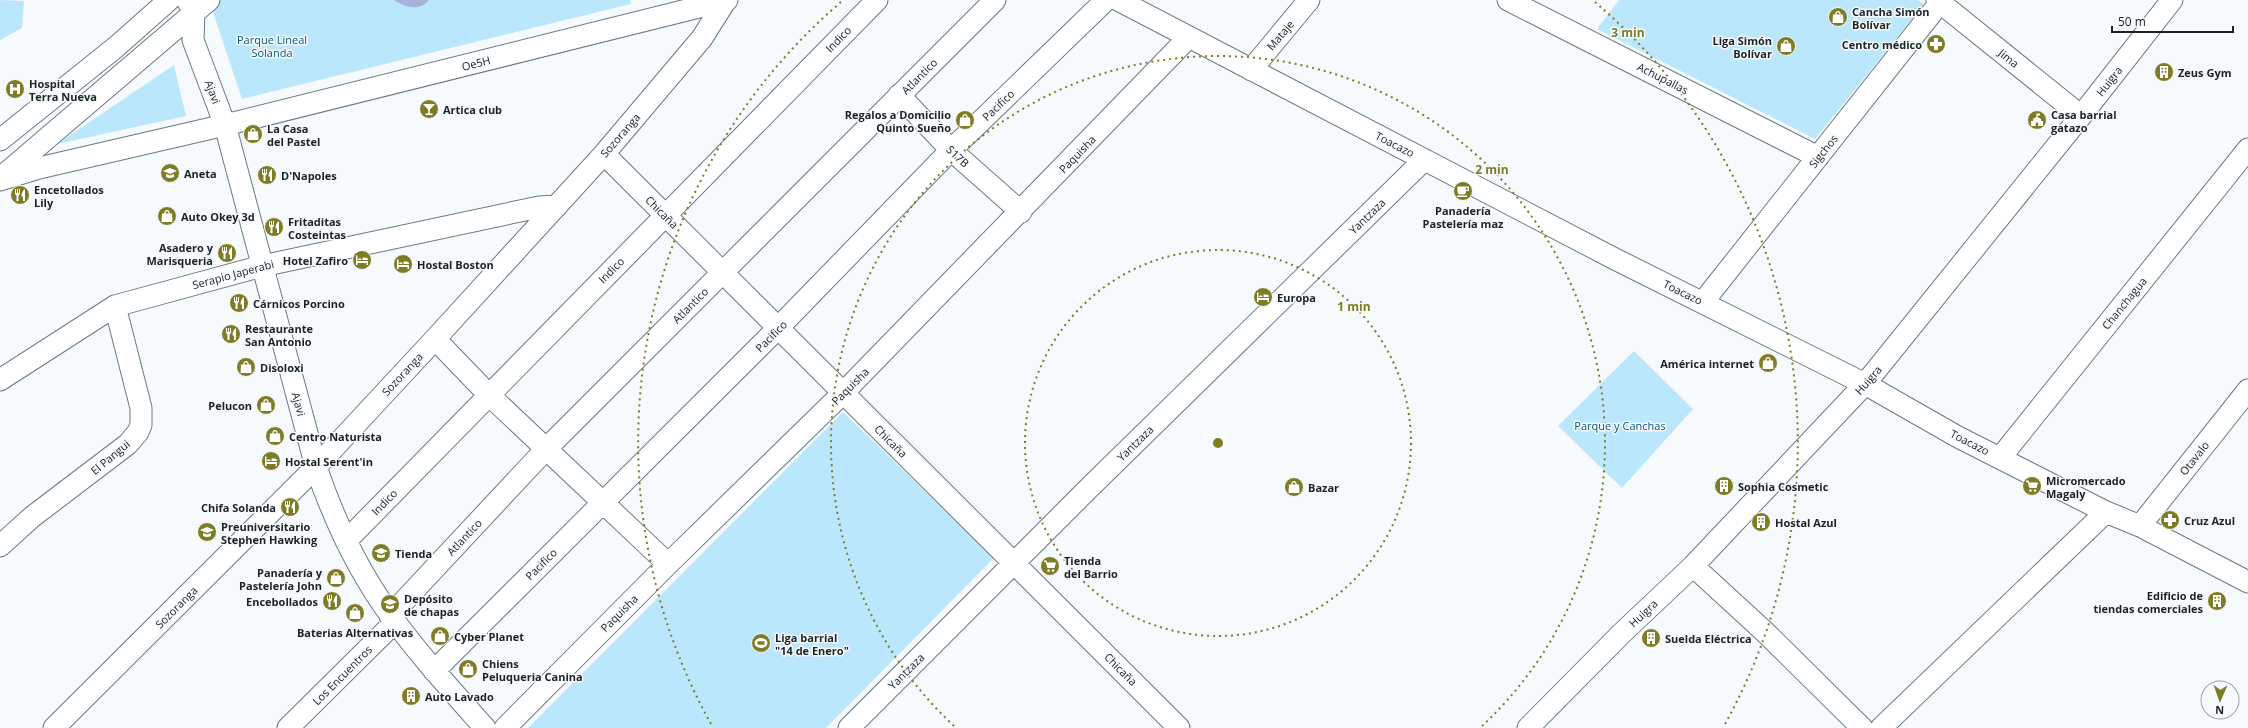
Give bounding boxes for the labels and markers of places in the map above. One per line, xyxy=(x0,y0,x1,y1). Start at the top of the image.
place label: Cancha Simón Bolívar xyxy=(1852,4,1930,32)
shop icon: Cancha Simón Bolívar xyxy=(1827,6,1849,28)
place label: Liga Simón Bolívar xyxy=(1712,33,1772,61)
pharmacy icon: Centro médico xyxy=(1925,33,1947,55)
shop icon: Liga Simón Bolívar xyxy=(1775,35,1797,57)
place label: Centro médico xyxy=(1842,37,1922,52)
building icon: Zeus Gym xyxy=(2153,61,2175,83)
place label: Zeus Gym xyxy=(2178,65,2231,80)
place label: Hospital Terra Nueva xyxy=(29,76,97,104)
hospital icon: Hospital Terra Nueva xyxy=(4,78,26,100)
bar icon: Artica club xyxy=(418,98,440,120)
place label: Artica club xyxy=(443,102,502,117)
place label: Regalos a Domicilio Quinto Sueño xyxy=(845,107,951,135)
place label: Casa barrial gatazo xyxy=(2051,107,2117,135)
shop icon: Regalos a Domicilio Quinto Sueño xyxy=(954,109,976,131)
public building icon: Casa barrial gatazo xyxy=(2026,109,2048,131)
place label: La Casa del Pastel xyxy=(267,121,320,149)
shop icon: La Casa del Pastel xyxy=(242,123,264,145)
school or university icon: Aneta xyxy=(159,162,181,184)
restaurant icon: D'Napoles xyxy=(256,164,278,186)
place label: Aneta xyxy=(184,166,217,181)
place label: D'Napoles xyxy=(281,168,337,183)
cafe icon: Panadería Pastelería maz xyxy=(1452,180,1474,202)
place label: Encetollados Lily xyxy=(34,182,104,210)
restaurant icon: Encetollados Lily xyxy=(9,184,31,206)
place label: Panadería Pastelería maz xyxy=(1423,203,1504,231)
shop icon: Auto Okey 3d xyxy=(156,205,178,227)
place label: Auto Okey 3d xyxy=(181,209,255,224)
place label: Fritaditas Costeintas xyxy=(288,214,347,242)
restaurant icon: Fritaditas Costeintas xyxy=(263,216,285,238)
place label: Asadero y Marisqueria xyxy=(146,240,214,268)
restaurant icon: Asadero y Marisqueria xyxy=(216,242,238,264)
hotel icon: Hotel Zafiro xyxy=(351,249,373,271)
place label: Hotel Zafiro xyxy=(283,253,348,268)
hotel icon: Hostal Boston xyxy=(392,253,414,275)
place label: Hostal Boston xyxy=(417,257,494,272)
hotel icon: Europa xyxy=(1252,286,1274,308)
place label: Europa xyxy=(1277,290,1316,305)
restaurant icon: Cárnicos Porcino xyxy=(228,292,250,314)
place label: Cárnicos Porcino xyxy=(253,296,345,311)
place label: Restaurante San Antonio xyxy=(245,321,314,349)
restaurant icon: Restaurante San Antonio xyxy=(220,323,242,345)
shop icon: América internet xyxy=(1757,352,1779,374)
shop icon: Disoloxi xyxy=(235,356,257,378)
place label: América internet xyxy=(1660,356,1754,371)
place label: Disoloxi xyxy=(260,360,304,375)
shop icon: Pelucon xyxy=(255,394,277,416)
place label: Pelucon xyxy=(208,398,252,413)
shop icon: Centro Naturista xyxy=(264,425,286,447)
place label: Centro Naturista xyxy=(289,429,382,444)
centre of rings xyxy=(1211,436,1225,450)
hotel icon: Hostal Serent'in xyxy=(260,450,282,472)
place label: Hostal Serent'in xyxy=(285,454,373,469)
place label: Micromercado Magaly xyxy=(2046,473,2126,501)
building icon: Sophia Cosmetic xyxy=(1713,475,1735,497)
supermarket icon: Micromercado Magaly xyxy=(2021,475,2043,497)
shop icon: Bazar xyxy=(1283,476,1305,498)
place label: Sophia Cosmetic xyxy=(1738,479,1829,494)
place label: Bazar xyxy=(1308,480,1339,495)
restaurant icon: Chifa Solanda xyxy=(279,496,301,518)
place label: Chifa Solanda xyxy=(201,500,276,515)
pharmacy icon: Cruz Azul xyxy=(2159,509,2181,531)
building icon: Hostal Azul xyxy=(1750,511,1772,533)
place label: Cruz Azul xyxy=(2184,513,2235,528)
place label: Hostal Azul xyxy=(1775,515,1837,530)
place label: Preuniversitario Stephen Hawking xyxy=(221,519,318,547)
school or university icon: Preuniversitario Stephen Hawking xyxy=(196,521,218,543)
school or university icon: Tienda xyxy=(370,542,392,564)
place label: Tienda xyxy=(395,546,432,561)
place label: Tienda del Barrio xyxy=(1064,553,1118,581)
supermarket icon: Tienda del Barrio xyxy=(1039,555,1061,577)
place label: Panadería y Pastelería John xyxy=(239,565,323,593)
shop icon: Panadería y Pastelería John xyxy=(325,567,347,589)
place label: Edificio de tiendas comerciales xyxy=(2093,588,2204,616)
restaurant icon: Encebollados xyxy=(321,590,343,612)
building icon: Edificio de tiendas comerciales xyxy=(2206,590,2228,612)
place label: Depósito de chapas xyxy=(404,591,459,619)
school or university icon: Depósito de chapas xyxy=(379,593,401,615)
place label: Encebollados xyxy=(246,594,319,609)
shop icon: Baterias Alternativas xyxy=(344,602,366,624)
place label: Baterias Alternativas xyxy=(297,625,414,640)
shop icon: Cyber Planet xyxy=(429,625,451,647)
building icon: Suelda Eléctrica xyxy=(1640,627,1662,649)
place label: Cyber Planet xyxy=(454,629,524,644)
place label: Liga barrial "14 de Enero" xyxy=(775,630,849,658)
place label: Suelda Eléctrica xyxy=(1665,631,1752,646)
sports icon: Liga barrial "14 de Enero" xyxy=(750,632,772,654)
place label: Chiens Peluqueria Canina xyxy=(482,656,583,684)
shop icon: Chiens Peluqueria Canina xyxy=(457,658,479,680)
building icon: Auto Lavado xyxy=(400,685,422,707)
place label: Auto Lavado xyxy=(425,689,494,704)

